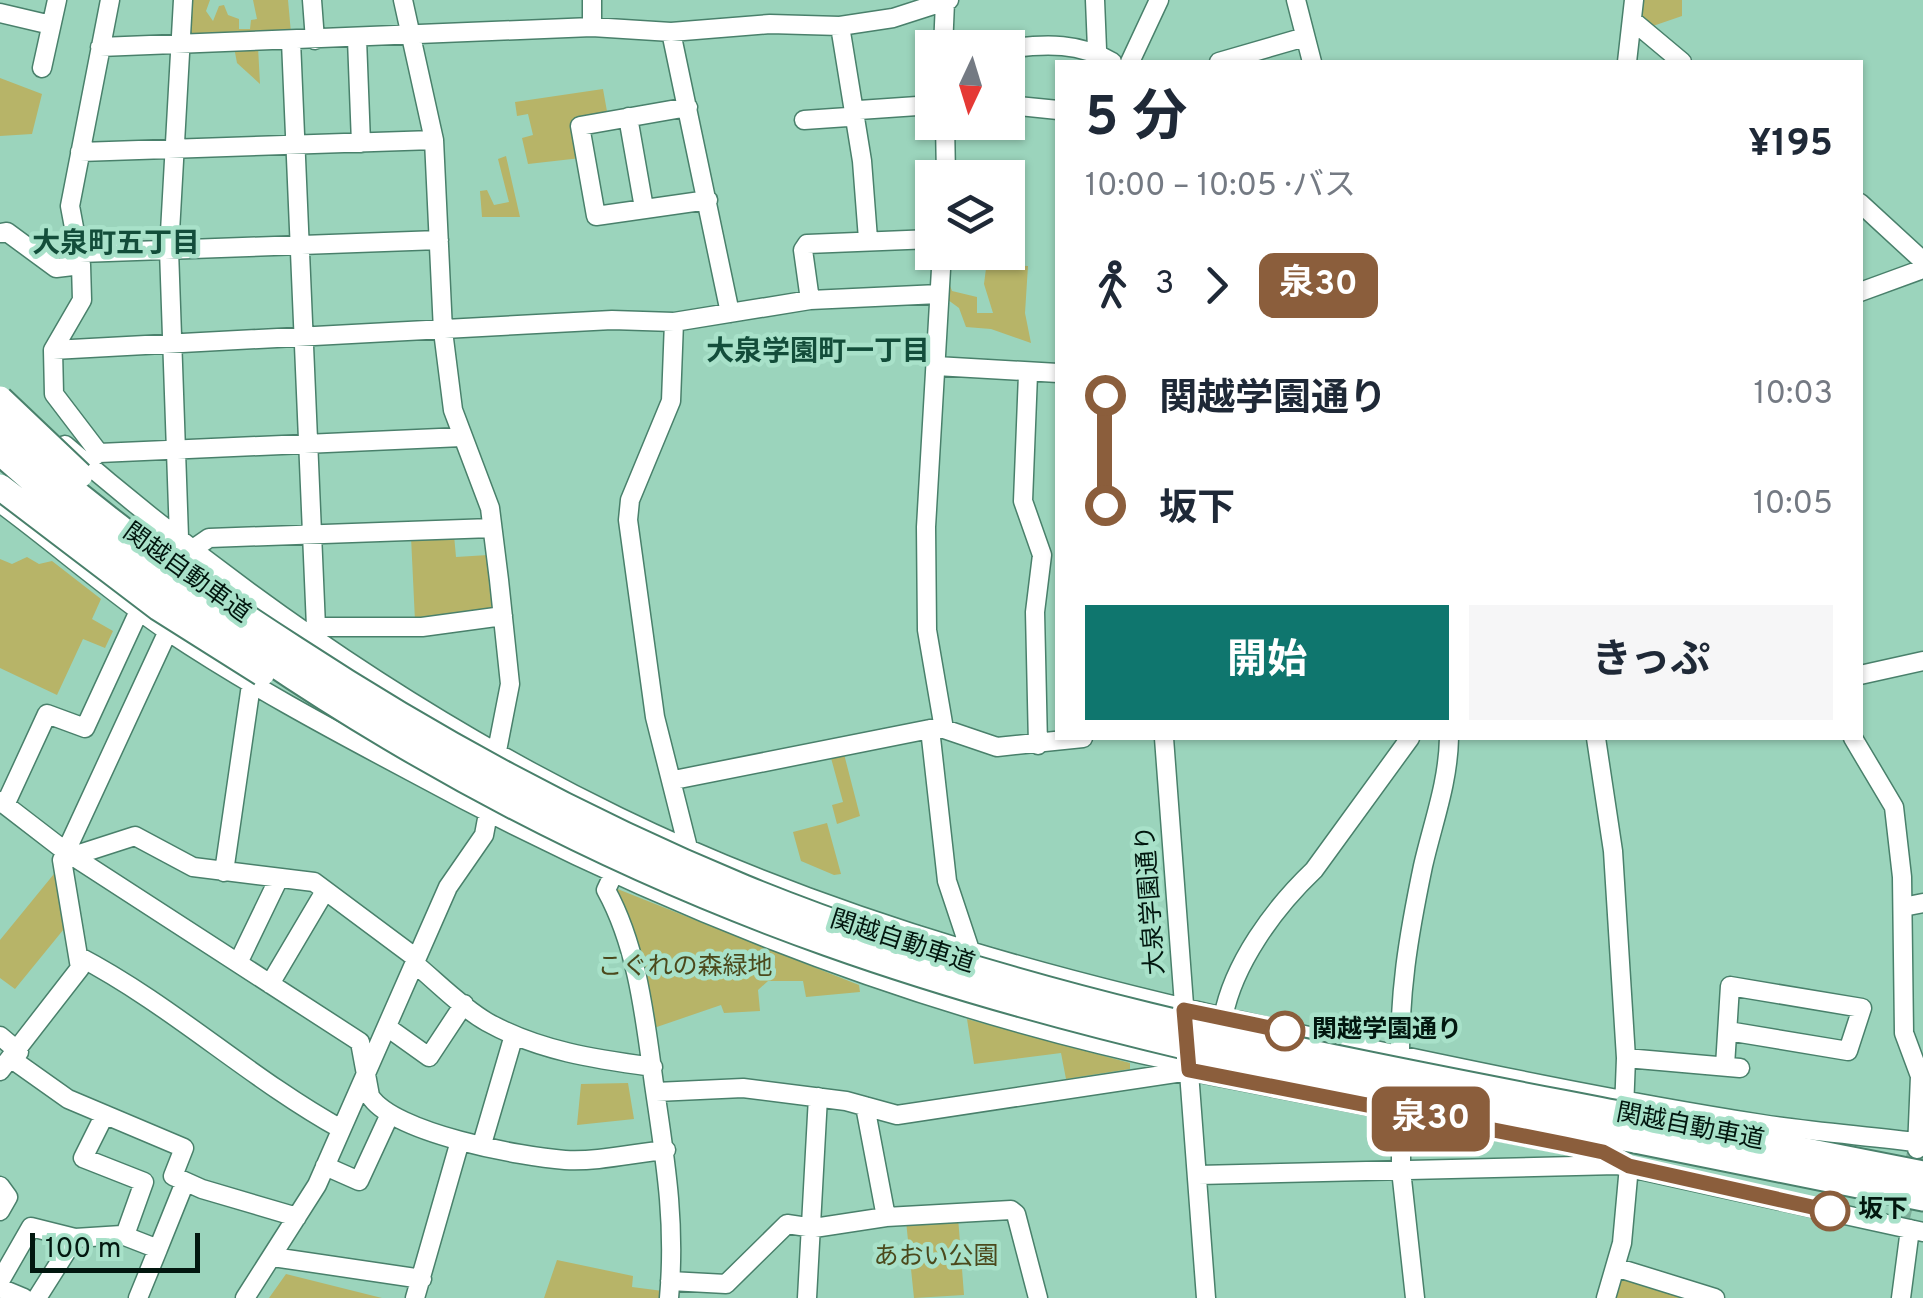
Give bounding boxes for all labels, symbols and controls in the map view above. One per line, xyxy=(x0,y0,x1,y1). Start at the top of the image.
north arrow xyxy=(915,30,1025,140)
map controls xyxy=(915,30,1025,270)
text: 5 分 xyxy=(1085,85,1187,155)
text: ¥195 xyxy=(1748,121,1833,170)
button: layers xyxy=(915,160,1025,270)
text: 10:00 – 10:05 · バス xyxy=(1085,167,1356,207)
district label: 大泉町五丁目 xyxy=(32,227,200,263)
icon: walk xyxy=(1085,258,1140,313)
icon: forward xyxy=(1189,258,1244,313)
text: 泉30 xyxy=(1279,263,1358,307)
text: 3 xyxy=(1155,265,1174,305)
district label: 大泉学園町一丁目 xyxy=(706,335,930,371)
text: 10:03 xyxy=(1754,375,1833,415)
text: 関越学園通り xyxy=(1159,376,1387,425)
text: 10:05 xyxy=(1753,485,1833,525)
text: 坂下 xyxy=(1159,486,1235,535)
street label: 関越自動車道 xyxy=(116,517,256,631)
button: 開始 xyxy=(1085,605,1449,720)
button: きっぷ xyxy=(1469,605,1833,720)
street label: 大泉学園通り xyxy=(1131,824,1173,976)
street label: 関越自動車道 xyxy=(826,905,978,981)
park label: こぐれの森緑地 xyxy=(597,952,773,984)
marker: 関越学園通り xyxy=(1266,1012,1304,1050)
place label: 関越学園通り xyxy=(1312,1015,1462,1047)
line badge: 泉30 xyxy=(1374,1086,1488,1152)
text: 泉30 xyxy=(1392,1097,1470,1141)
street label: 関越自動車道 xyxy=(1613,1098,1767,1158)
marker: 坂下 xyxy=(1811,1192,1849,1230)
place label: 坂下 xyxy=(1858,1195,1908,1227)
scale bar xyxy=(30,1228,200,1272)
text: 100 m xyxy=(45,1232,121,1268)
park label: あおい公園 xyxy=(873,1242,999,1274)

